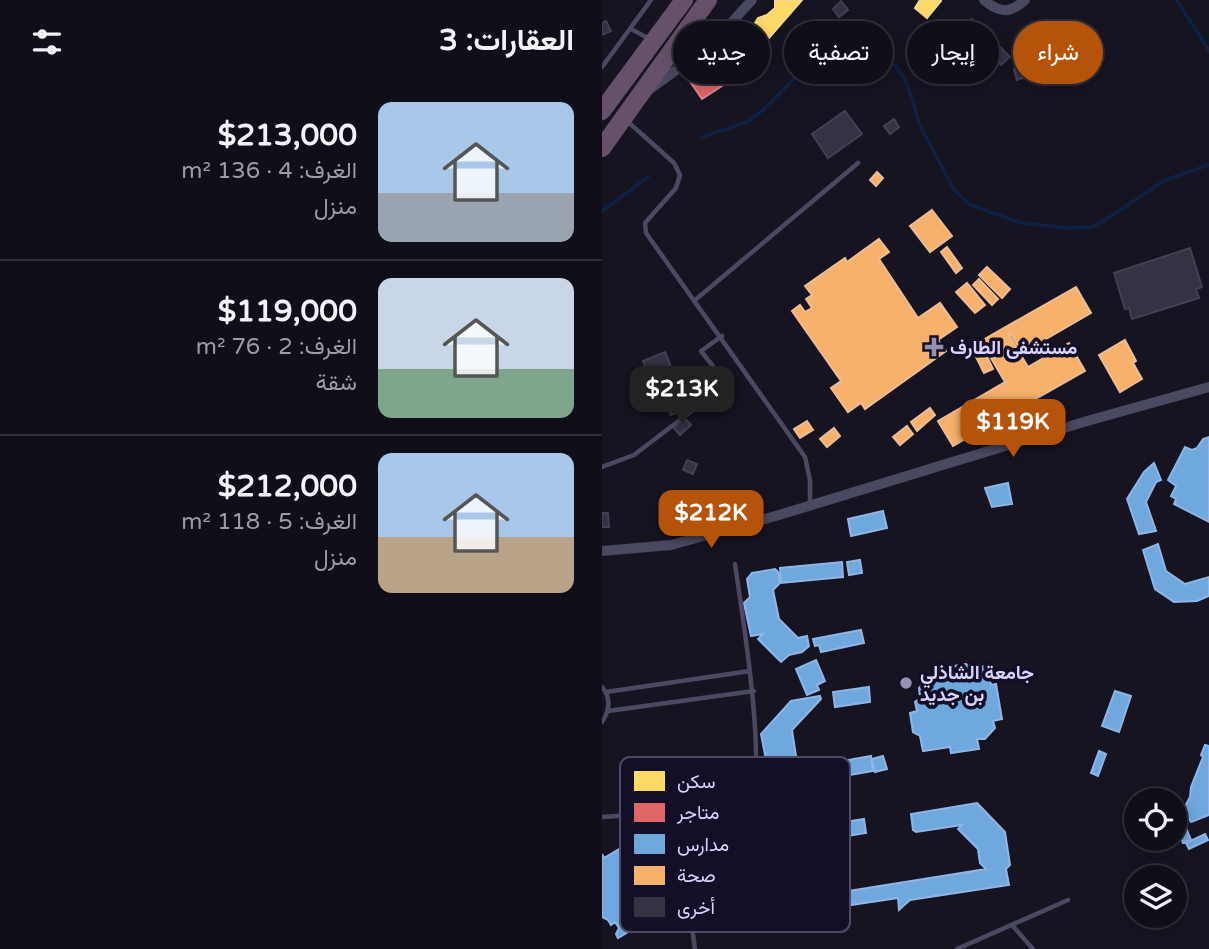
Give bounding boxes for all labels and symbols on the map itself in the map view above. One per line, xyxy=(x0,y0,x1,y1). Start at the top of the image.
marker: مستشفى الطارف xyxy=(924,337,944,357)
place label: مستشفى الطارف xyxy=(950,337,1077,360)
pin: $213K xyxy=(633,366,731,426)
pin: $119K xyxy=(964,400,1062,459)
pin: $212K xyxy=(662,490,760,550)
place label: جامعة الشاذلي بن جديد xyxy=(920,662,1034,706)
marker: جامعة الشاذلي بن جديد xyxy=(898,675,914,691)
legend xyxy=(620,757,850,932)
text: سكن xyxy=(677,771,715,793)
text: متاجر xyxy=(676,802,719,824)
text: مدارس xyxy=(677,834,729,856)
text: صحة xyxy=(677,865,716,887)
text: أخرى xyxy=(677,897,715,919)

